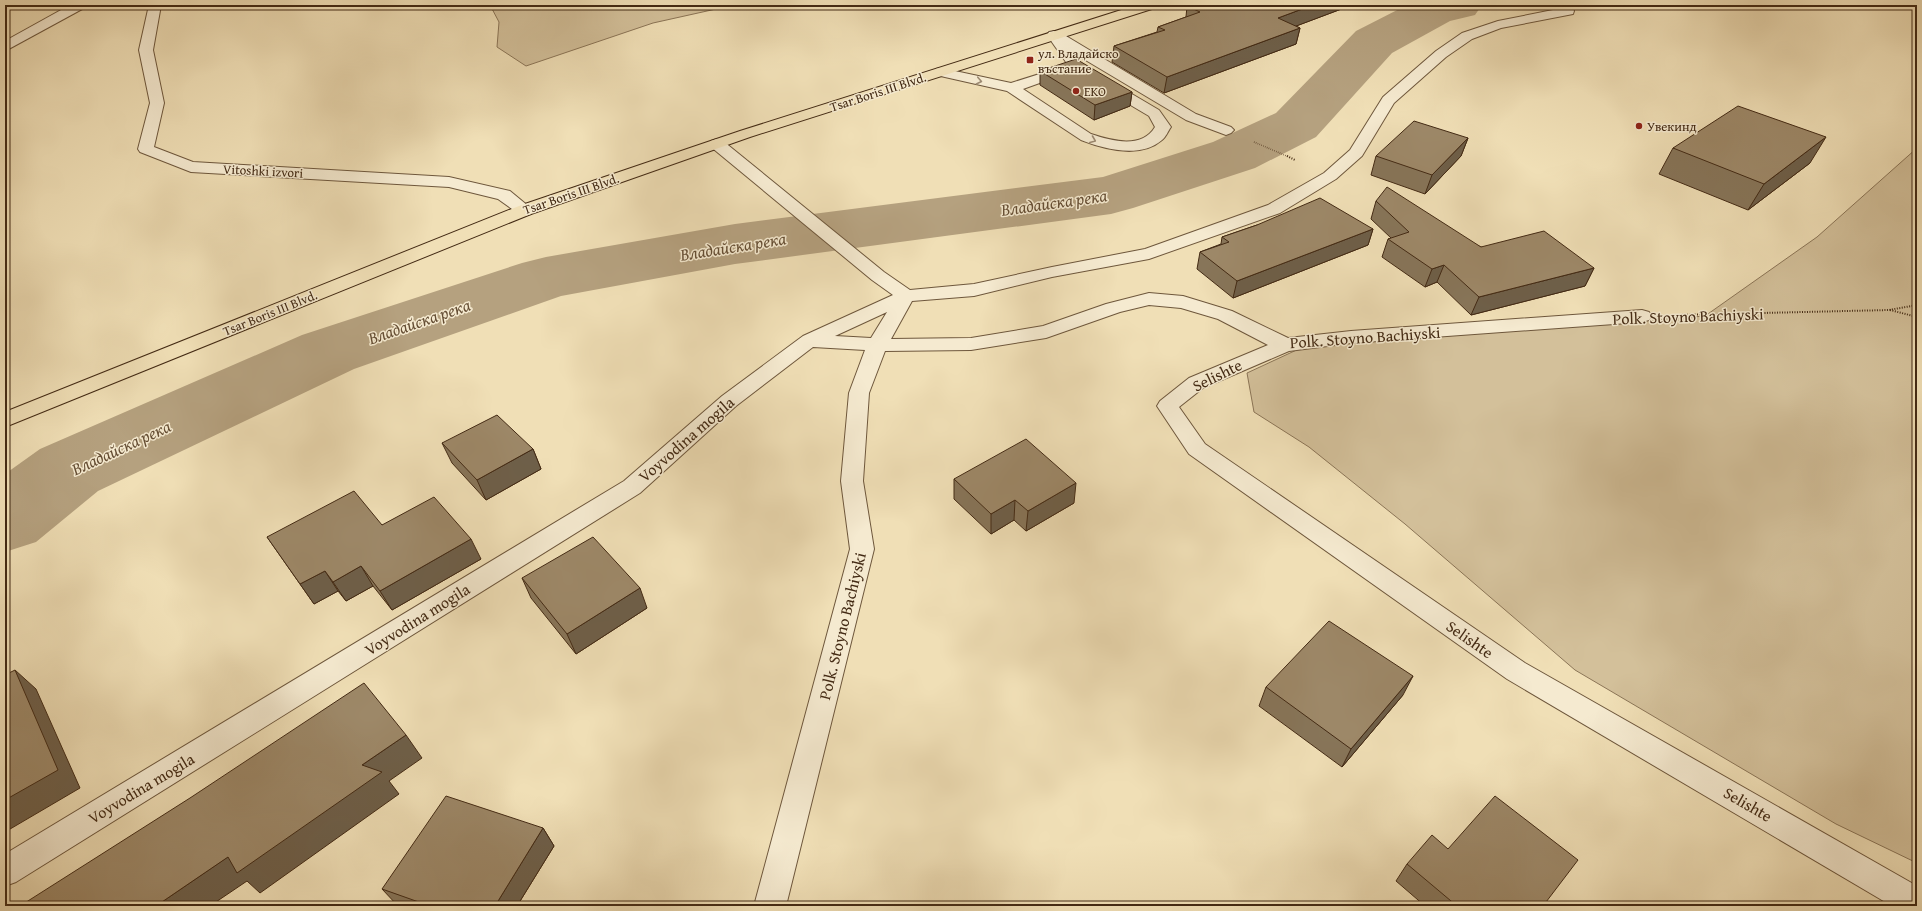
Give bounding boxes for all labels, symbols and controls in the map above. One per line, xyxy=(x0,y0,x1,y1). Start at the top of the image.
place label: ул. Владайско въстание xyxy=(1037,44,1119,78)
marker: ул. Владайско въстание xyxy=(1025,55,1035,65)
street label: Tsar Boris III Blvd. xyxy=(827,67,929,117)
one-way arrow xyxy=(976,76,982,84)
place label: EKO xyxy=(1084,82,1106,101)
marker: EKO xyxy=(1071,86,1081,96)
place label: Увекинд xyxy=(1647,117,1697,136)
marker: Увекинд xyxy=(1634,121,1644,131)
one-way arrow xyxy=(1090,135,1097,143)
street label: Vitoshki izvori xyxy=(222,159,304,183)
street label: Tsar Boris III Blvd. xyxy=(520,169,622,219)
water label: Владайска река xyxy=(998,182,1109,222)
water label: Владайска река xyxy=(677,225,788,267)
street label: Tsar Boris III Blvd. xyxy=(220,285,320,341)
water label: Владайска река xyxy=(364,292,474,351)
street label: Polk. Stoyno Bachiyski xyxy=(1612,301,1764,331)
street label: Polk. Stoyno Bachiyski xyxy=(1289,320,1442,354)
street label: Selishte xyxy=(1188,353,1246,397)
street label: Voyvodina mogila xyxy=(633,390,740,488)
water label: Владайска река xyxy=(66,413,175,481)
street label: Polk. Stoyno Bachiyski xyxy=(812,549,872,702)
street label: Voyvodina mogila xyxy=(360,577,475,661)
street label: Selishte xyxy=(1441,614,1499,664)
street label: Voyvodina mogila xyxy=(83,747,199,829)
street label: Selishte xyxy=(1719,780,1777,828)

